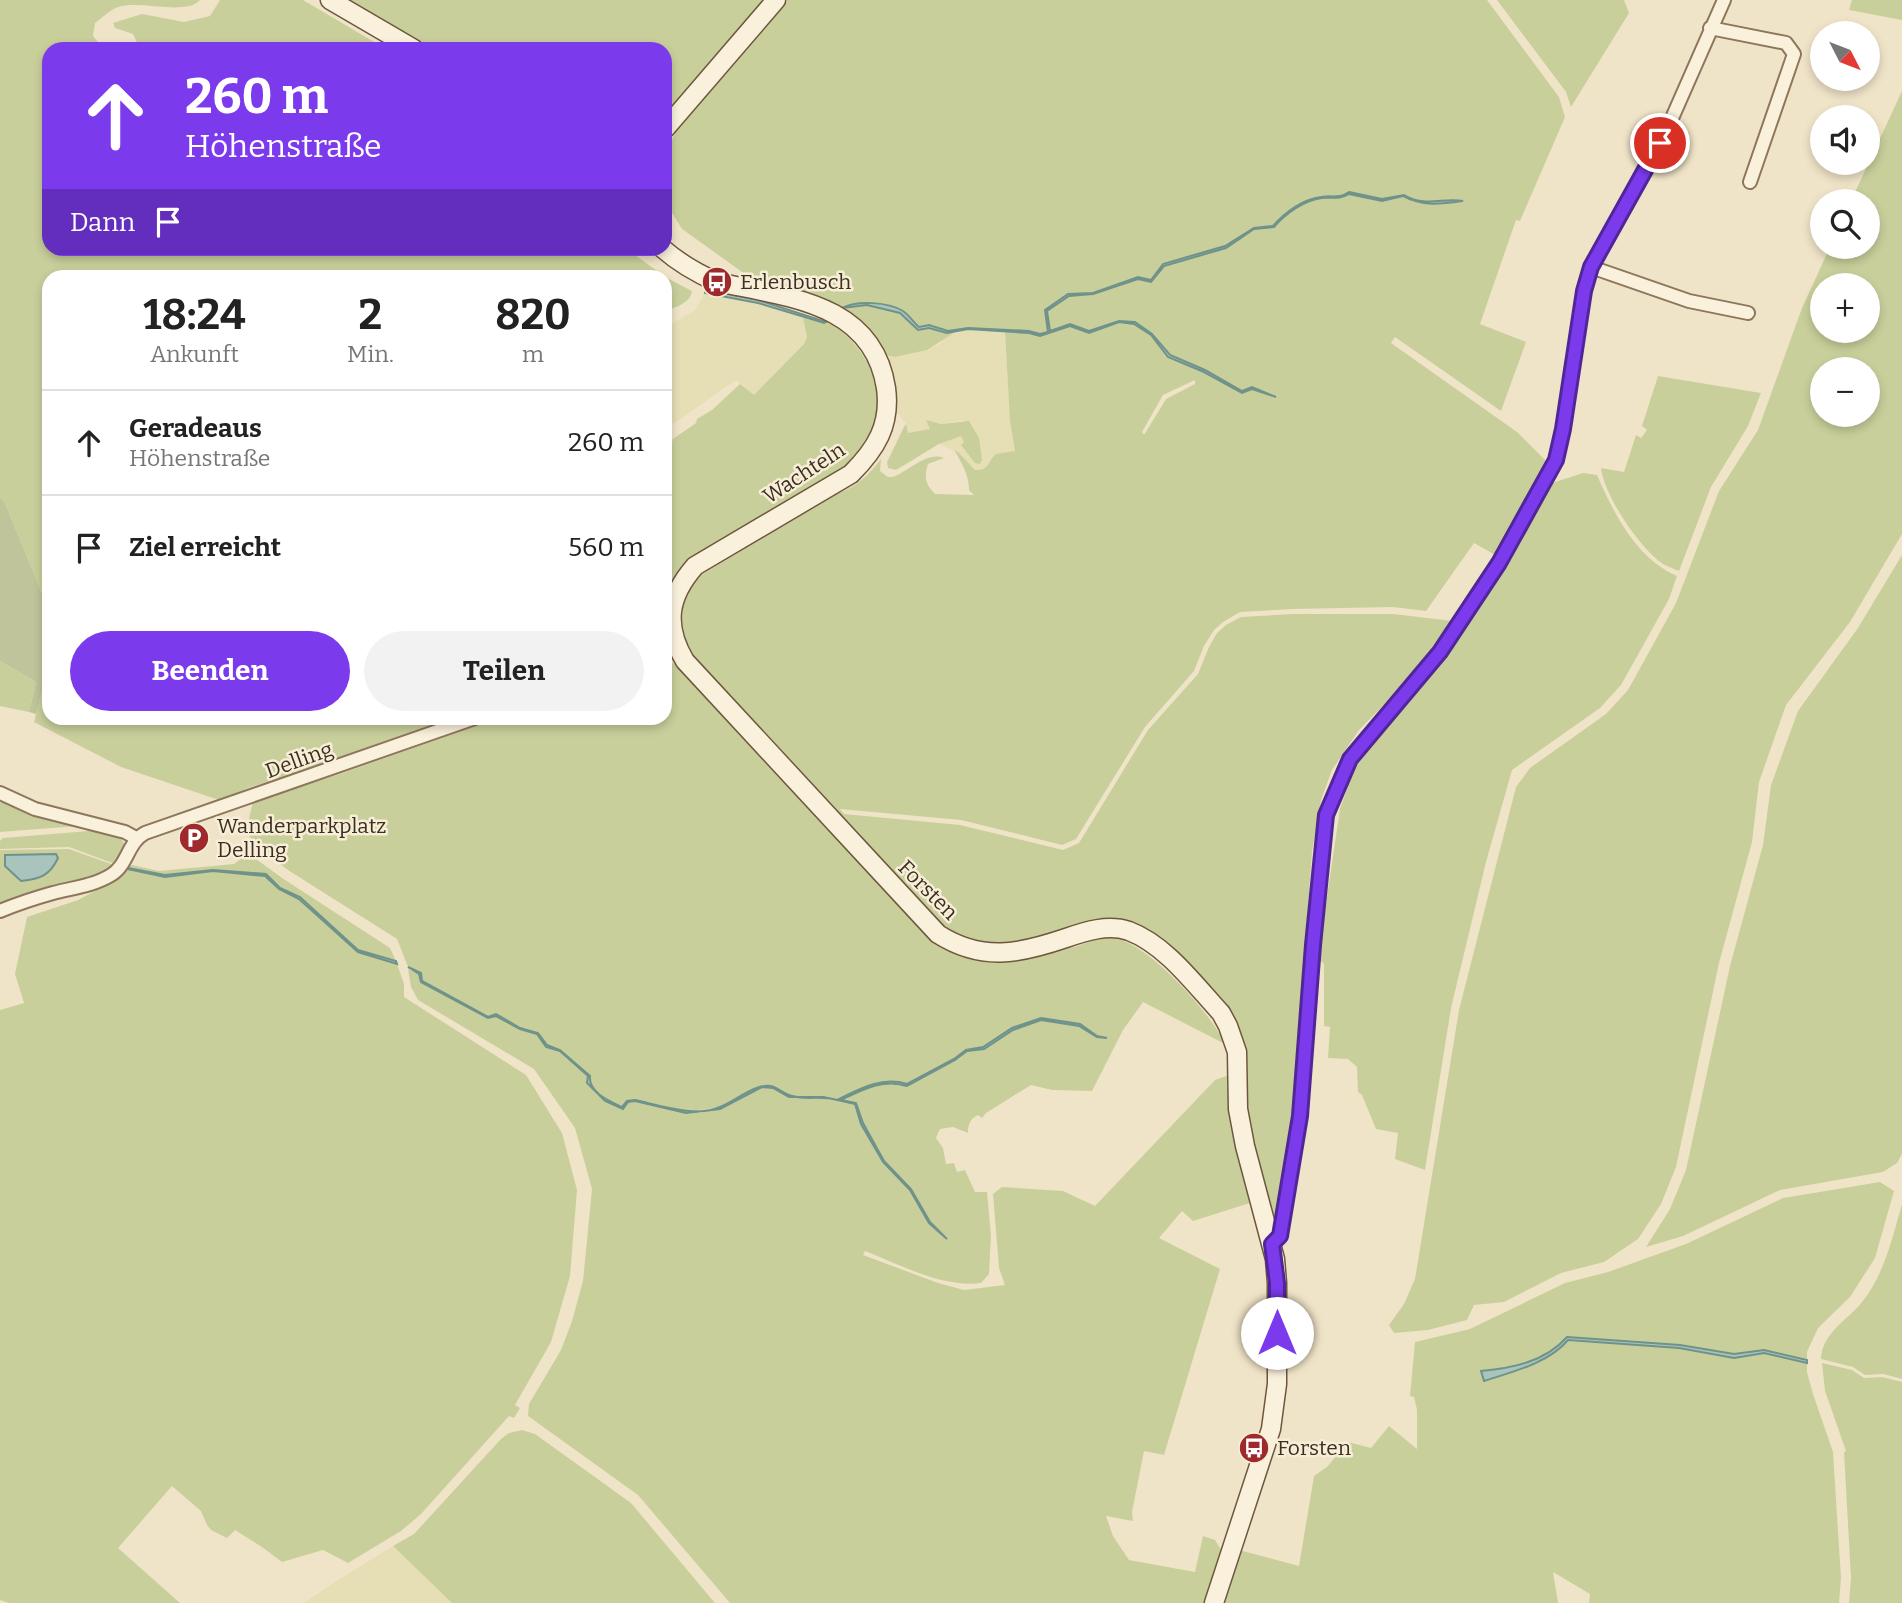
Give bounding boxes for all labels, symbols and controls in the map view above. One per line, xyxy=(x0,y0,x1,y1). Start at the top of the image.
north arrow xyxy=(1810,21,1880,91)
map controls xyxy=(1810,21,1880,427)
text: 260 m xyxy=(185,67,328,126)
icon: ahead xyxy=(70,70,161,161)
button: sound xyxy=(1810,105,1880,175)
pin xyxy=(1630,113,1690,173)
icon: arrive xyxy=(1641,124,1679,162)
text: Höhenstraße xyxy=(185,127,382,165)
button: search xyxy=(1810,189,1880,259)
icon: arrive xyxy=(149,203,187,241)
text: Dann xyxy=(70,207,135,238)
bus stop icon: Erlenbusch xyxy=(700,265,734,299)
place label: Erlenbusch xyxy=(740,269,851,295)
button: + xyxy=(1810,273,1880,343)
text: 18:24 xyxy=(143,290,246,340)
text: 2 xyxy=(359,290,382,340)
text: 820 xyxy=(495,290,571,340)
text: Ankunft xyxy=(150,340,239,368)
text: Min. xyxy=(347,340,394,368)
text: m xyxy=(522,340,544,368)
button: − xyxy=(1810,357,1880,427)
text: Geradeaus xyxy=(129,413,262,444)
icon: ahead xyxy=(70,424,108,462)
text: 260 m xyxy=(568,427,644,458)
street label: Wachteln xyxy=(758,437,850,509)
text: Höhenstraße xyxy=(129,444,270,472)
icon: arrive xyxy=(70,529,108,567)
text: Ziel erreicht xyxy=(129,532,281,563)
text: 560 m xyxy=(568,532,644,563)
button: Beenden xyxy=(70,631,350,711)
button: Teilen xyxy=(364,631,644,711)
street label: Delling xyxy=(262,736,336,784)
place label: Wanderparkplatz Delling xyxy=(217,813,386,863)
parking icon: Wanderparkplatz Delling xyxy=(177,821,211,855)
street label: Forsten xyxy=(893,855,963,925)
position arrow xyxy=(1240,1296,1314,1370)
bus stop icon: Forsten xyxy=(1237,1431,1271,1465)
place label: Forsten xyxy=(1277,1435,1351,1461)

